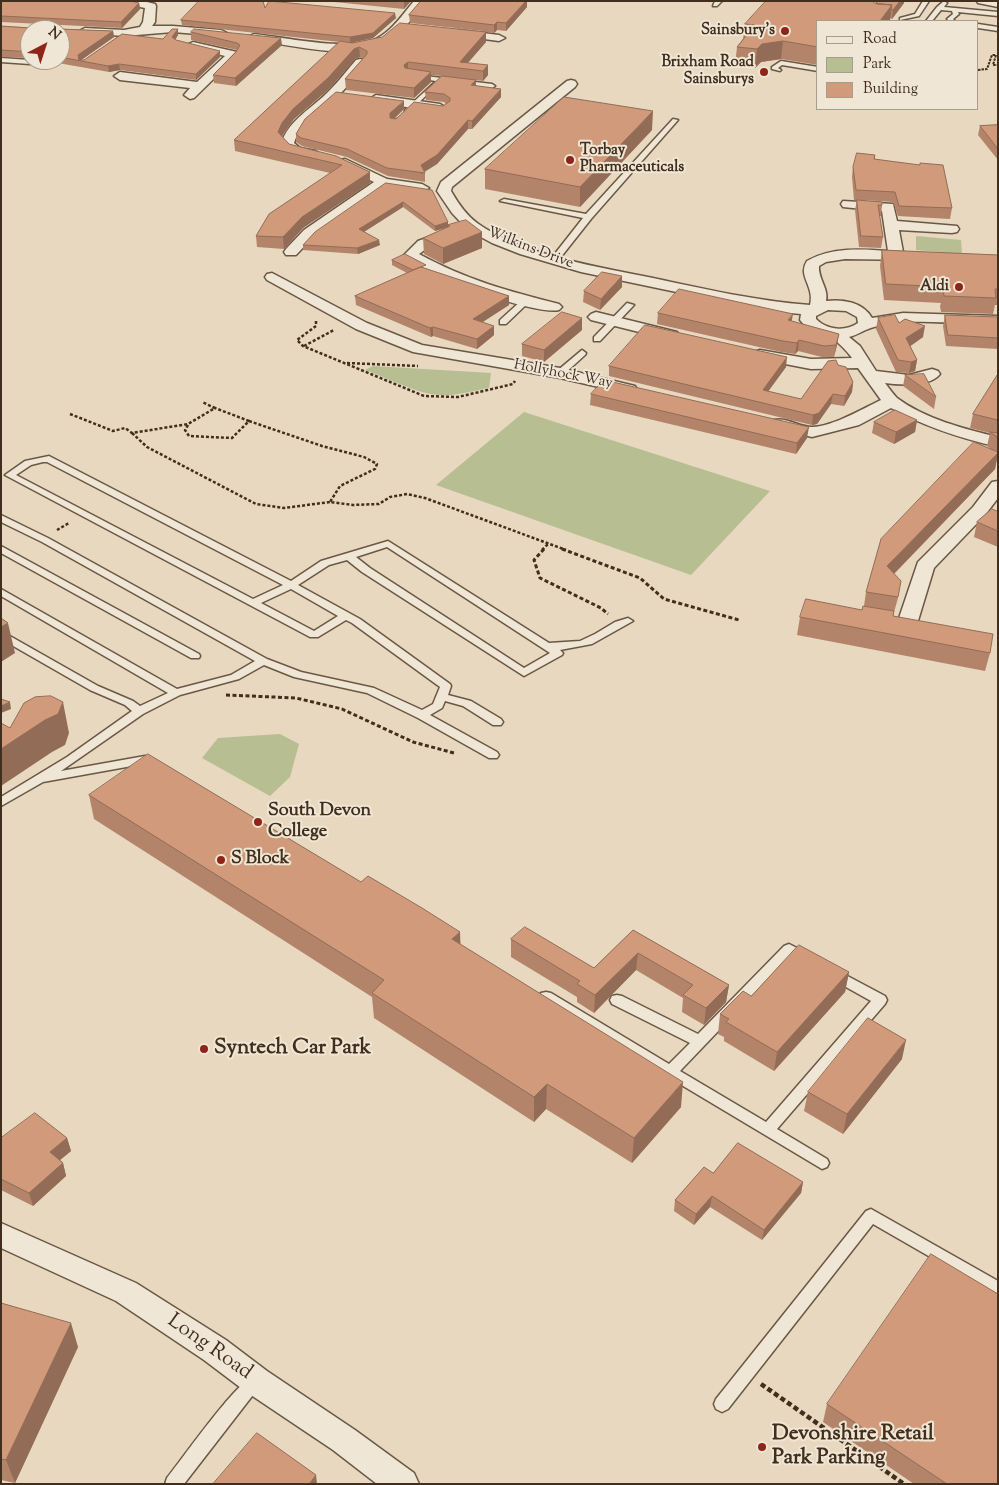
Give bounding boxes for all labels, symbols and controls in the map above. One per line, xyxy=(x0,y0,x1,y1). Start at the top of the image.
north arrow xyxy=(20,20,70,70)
legend xyxy=(816,20,979,110)
place label: Sainsbury's xyxy=(701,22,775,40)
text: N xyxy=(43,23,65,46)
marker: Sainsbury's xyxy=(779,25,791,37)
text: Road xyxy=(863,29,897,50)
place label: Brixham Road Sainsburys xyxy=(661,54,754,89)
text: Park xyxy=(863,54,892,75)
marker: Brixham Road Sainsburys xyxy=(758,66,770,78)
text: Building xyxy=(863,79,918,100)
place label: Torbay Pharmaceuticals xyxy=(580,142,684,177)
marker: Torbay Pharmaceuticals xyxy=(564,154,576,166)
street label: Wilkins Drive xyxy=(484,224,576,274)
place label: Aldi xyxy=(920,278,949,296)
marker: Aldi xyxy=(953,281,965,293)
street label: Hollyhock Way xyxy=(512,357,614,393)
place label: South Devon College xyxy=(268,801,371,844)
marker: South Devon College xyxy=(252,816,264,828)
place label: S Block xyxy=(231,849,289,871)
marker: S Block xyxy=(215,854,227,866)
place label: Syntech Car Park xyxy=(214,1036,371,1062)
marker: Syntech Car Park xyxy=(198,1043,210,1055)
street label: Long Road xyxy=(162,1309,256,1387)
place label: Devonshire Retail Park Parking xyxy=(772,1422,934,1472)
marker: Devonshire Retail Park Parking xyxy=(756,1441,768,1453)

